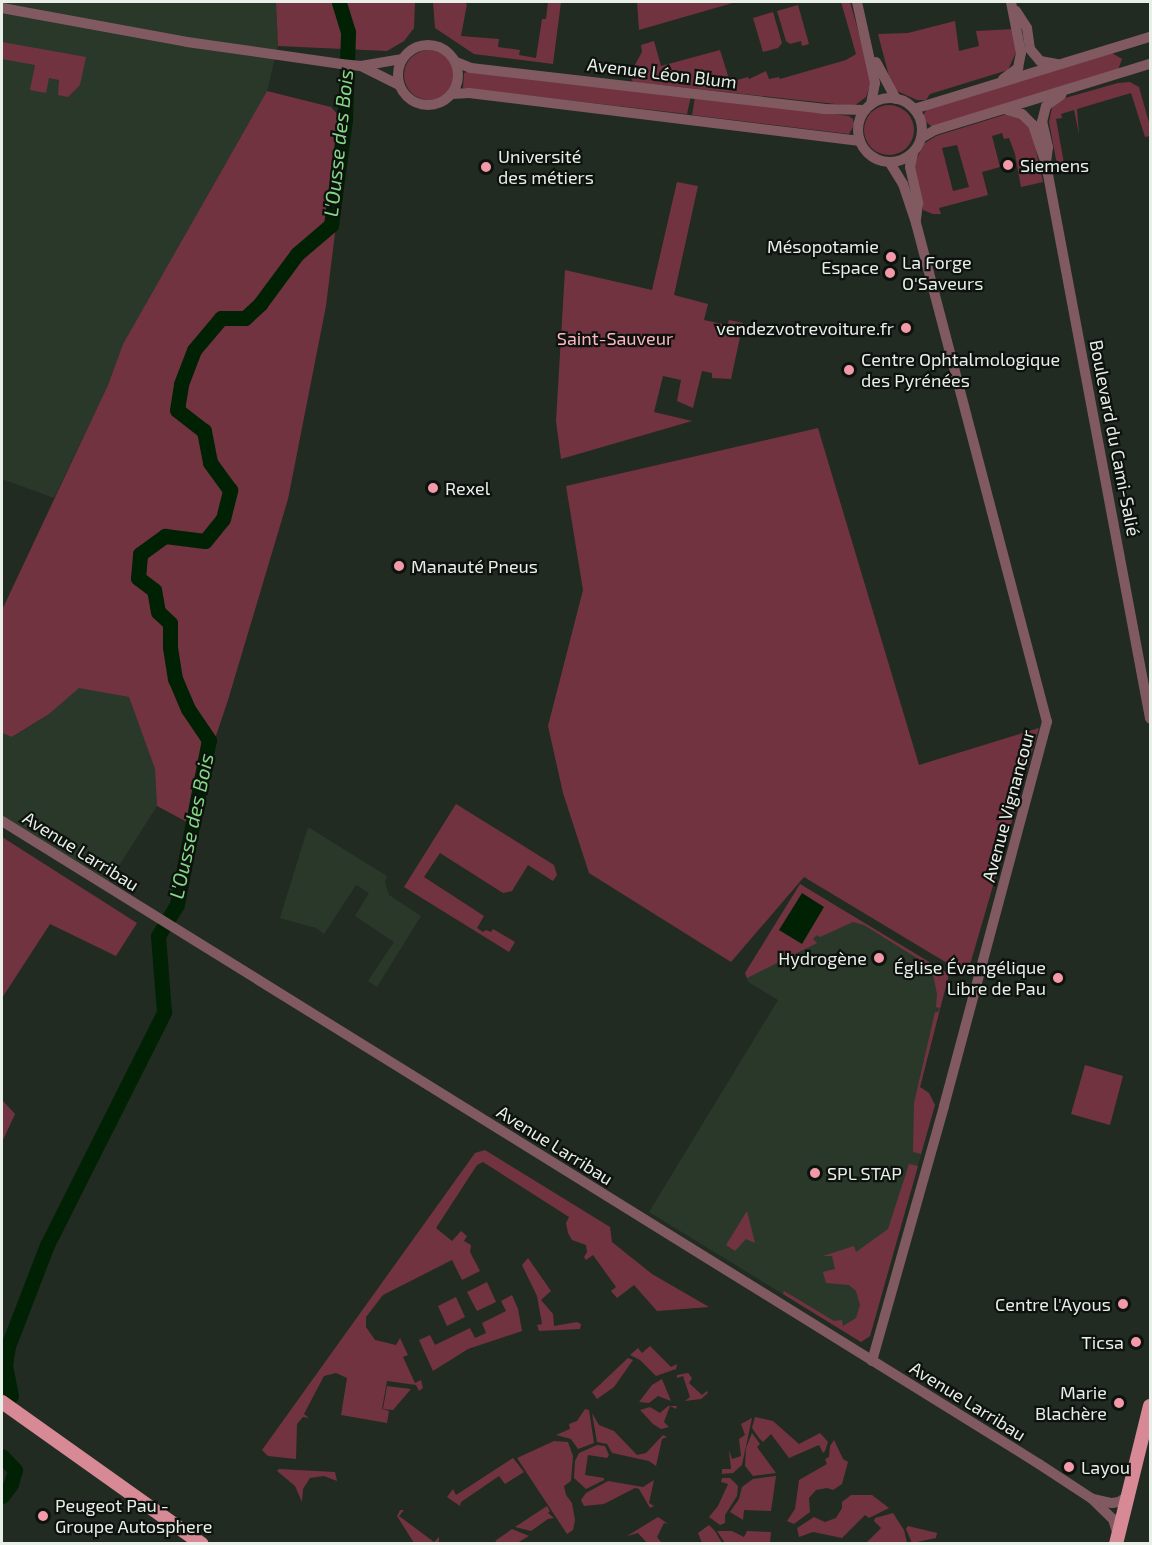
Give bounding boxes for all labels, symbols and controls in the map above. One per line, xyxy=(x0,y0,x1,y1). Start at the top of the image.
street label: Avenue Léon Blum xyxy=(586,53,738,93)
water label: L'Ousse des Bois xyxy=(318,68,358,218)
place label: Université des métiers xyxy=(498,146,594,188)
place label: Siemens xyxy=(1020,154,1089,176)
marker: Siemens xyxy=(1001,158,1015,172)
marker: Université des métiers xyxy=(479,160,493,174)
place label: Mésopotamie Espace xyxy=(767,236,879,278)
marker: Mésopotamie Espace xyxy=(884,250,898,264)
place label: La Forge O'Saveurs xyxy=(902,252,983,294)
marker: La Forge O'Saveurs xyxy=(883,266,897,280)
place label: vendezvotrevoiture.fr xyxy=(716,317,894,339)
marker: vendezvotrevoiture.fr xyxy=(899,321,913,335)
park label: Saint-Sauveur xyxy=(557,327,673,349)
street label: Boulevard du Cami-Salié xyxy=(1085,338,1145,538)
place label: Centre Ophtalmologique des Pyrénées xyxy=(861,349,1060,392)
marker: Centre Ophtalmologique des Pyrénées xyxy=(842,363,856,377)
place label: Rexel xyxy=(445,477,490,499)
marker: Rexel xyxy=(426,481,440,495)
place label: Manauté Pneus xyxy=(411,555,538,577)
marker: Manauté Pneus xyxy=(392,559,406,573)
street label: Avenue Vignancour xyxy=(977,727,1039,885)
water label: L'Ousse des Bois xyxy=(164,751,218,901)
street label: Avenue Larribau xyxy=(19,807,143,895)
place label: Hydrogène xyxy=(778,947,867,969)
marker: Hydrogène xyxy=(872,951,886,965)
place label: Église Évangélique Libre de Pau xyxy=(894,957,1046,1000)
marker: Église Évangélique Libre de Pau xyxy=(1051,971,1065,985)
street label: Avenue Larribau xyxy=(493,1101,617,1189)
place label: SPL STAP xyxy=(827,1162,902,1184)
marker: SPL STAP xyxy=(808,1166,822,1180)
place label: Centre l'Ayous xyxy=(995,1293,1111,1315)
marker: Centre l'Ayous xyxy=(1116,1297,1130,1311)
place label: Ticsa xyxy=(1081,1331,1124,1353)
marker: Ticsa xyxy=(1129,1335,1143,1349)
street label: Avenue Larribau xyxy=(906,1357,1030,1445)
place label: Marie Blachère xyxy=(1035,1382,1107,1424)
marker: Marie Blachère xyxy=(1112,1396,1126,1410)
place label: Layou xyxy=(1081,1456,1130,1478)
marker: Layou xyxy=(1062,1460,1076,1474)
place label: Peugeot Pau - Groupe Autosphere xyxy=(55,1495,213,1538)
marker: Peugeot Pau - Groupe Autosphere xyxy=(36,1509,50,1523)

